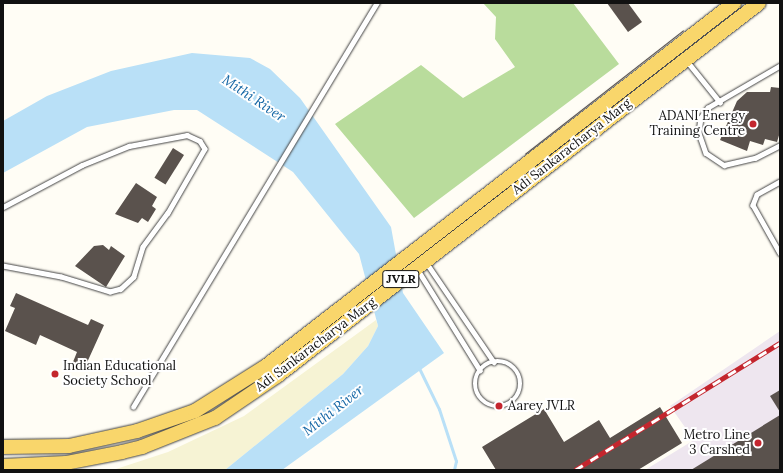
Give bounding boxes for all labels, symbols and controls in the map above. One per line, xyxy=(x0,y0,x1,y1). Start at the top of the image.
water label: Mithi River xyxy=(219,71,289,125)
street label: Adi Sankaracharya Marg xyxy=(509,96,635,198)
place label: ADANI Energy Training Centre xyxy=(649,109,745,140)
marker: ADANI Energy Training Centre xyxy=(748,119,758,129)
road number: JVLR xyxy=(382,269,420,289)
street label: Adi Sankaracharya Marg xyxy=(253,295,379,395)
place label: Indian Educational Society School xyxy=(63,359,176,390)
marker: Indian Educational Society School xyxy=(50,369,60,379)
water label: Mithi River xyxy=(299,381,367,439)
place label: Aarey JVLR xyxy=(508,398,575,414)
marker: Aarey JVLR xyxy=(493,400,505,412)
place label: Metro Line 3 Carshed xyxy=(684,428,750,459)
marker: Metro Line 3 Carshed xyxy=(753,438,763,448)

